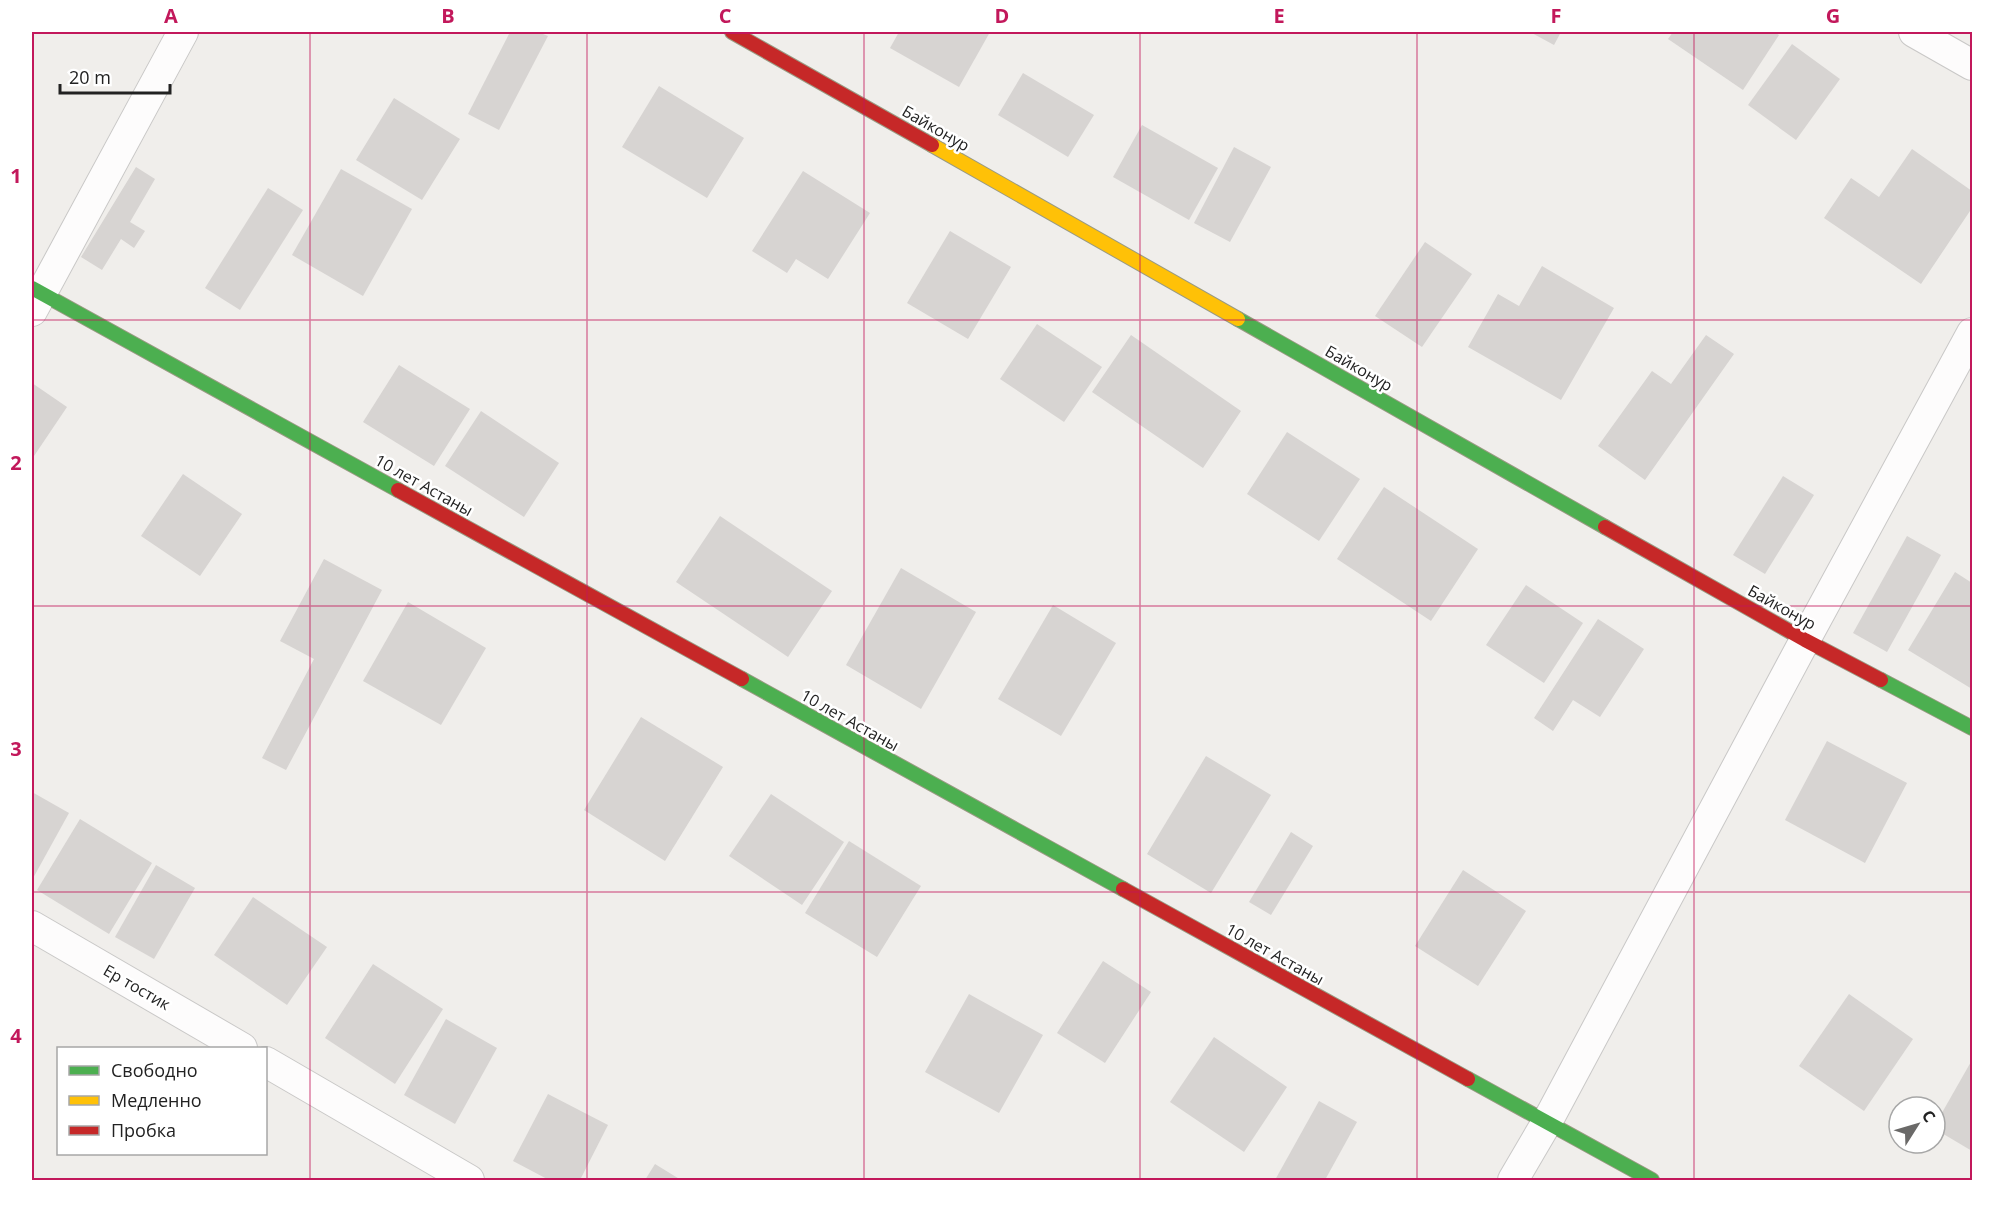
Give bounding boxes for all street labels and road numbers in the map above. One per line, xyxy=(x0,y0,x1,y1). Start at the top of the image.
street label: Байконур xyxy=(898,100,974,156)
street label: Байконур xyxy=(1321,340,1397,396)
street label: 10 лет Астаны xyxy=(371,449,477,521)
street label: Байконур xyxy=(1744,579,1820,635)
street label: 10 лет Астаны xyxy=(797,684,903,756)
street label: 10 лет Астаны xyxy=(1222,918,1328,990)
street label: Ер тостик xyxy=(100,959,175,1015)

